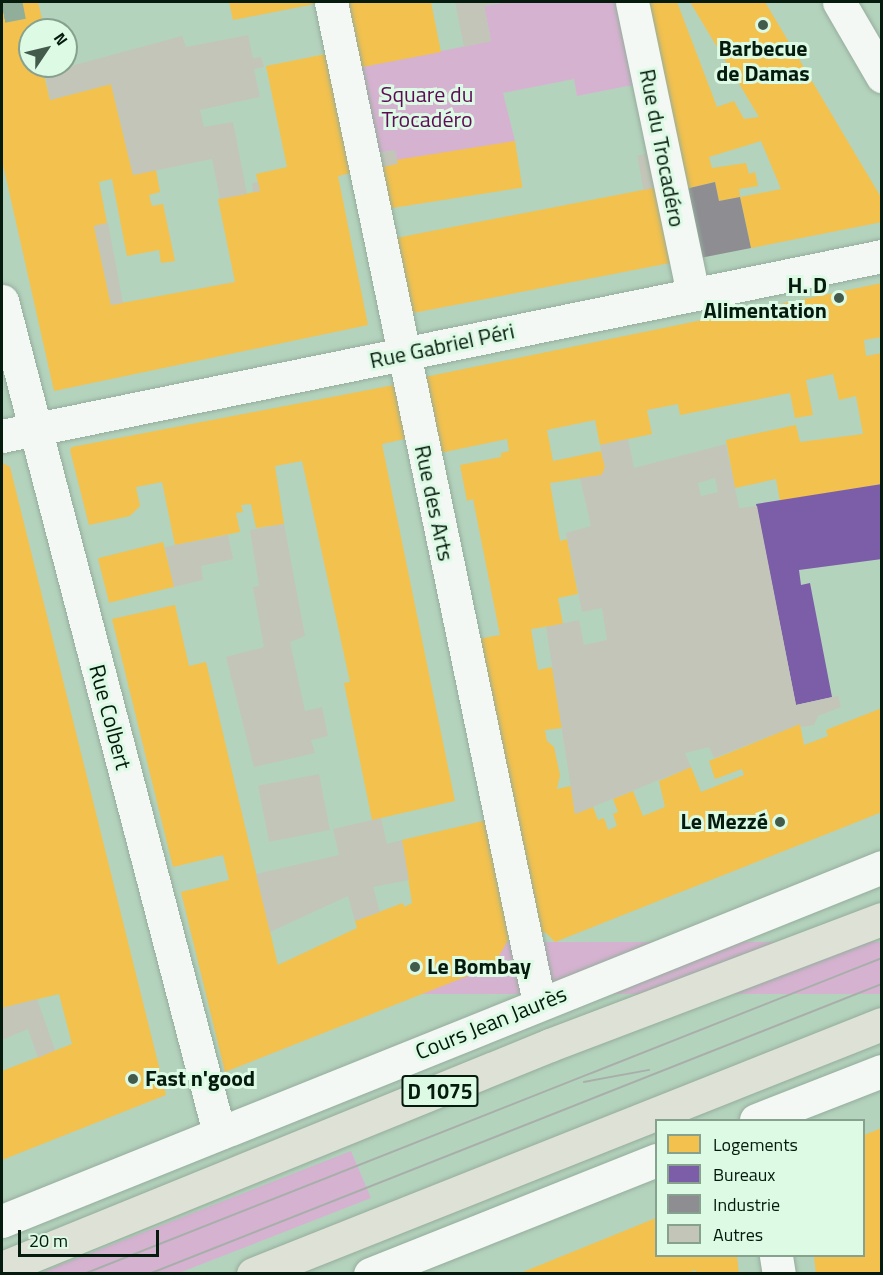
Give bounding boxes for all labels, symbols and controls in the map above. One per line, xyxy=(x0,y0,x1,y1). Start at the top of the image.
north arrow xyxy=(18,18,78,78)
marker: Barbecue de Damas xyxy=(756,18,770,32)
text: N xyxy=(48,27,74,50)
place label: Barbecue de Damas xyxy=(716,35,810,86)
street label: Rue du Trocadéro xyxy=(634,67,690,229)
park label: Square du Trocadéro xyxy=(381,81,473,132)
place label: H. D Alimentation xyxy=(703,272,827,324)
marker: H. D Alimentation xyxy=(832,291,846,305)
street label: Rue Gabriel Péri xyxy=(367,318,517,374)
street label: Rue des Arts xyxy=(409,443,459,563)
street label: Rue Colbert xyxy=(83,662,137,772)
place label: Le Mezzé xyxy=(680,809,768,835)
marker: Le Mezzé xyxy=(773,815,787,829)
place label: Le Bombay xyxy=(427,954,531,980)
marker: Le Bombay xyxy=(408,960,422,974)
street label: Cours Jean Jaurès xyxy=(412,981,570,1065)
place label: Fast n'good xyxy=(145,1066,255,1092)
marker: Fast n'good xyxy=(126,1072,140,1086)
road number: D 1075 xyxy=(401,1073,479,1109)
legend xyxy=(655,1119,865,1257)
text: Logements xyxy=(713,1131,798,1158)
text: Bureaux xyxy=(713,1161,776,1188)
text: Industrie xyxy=(713,1191,780,1218)
scale bar xyxy=(21,1218,162,1256)
text: Autres xyxy=(713,1221,763,1248)
text: 20 m xyxy=(29,1227,68,1254)

